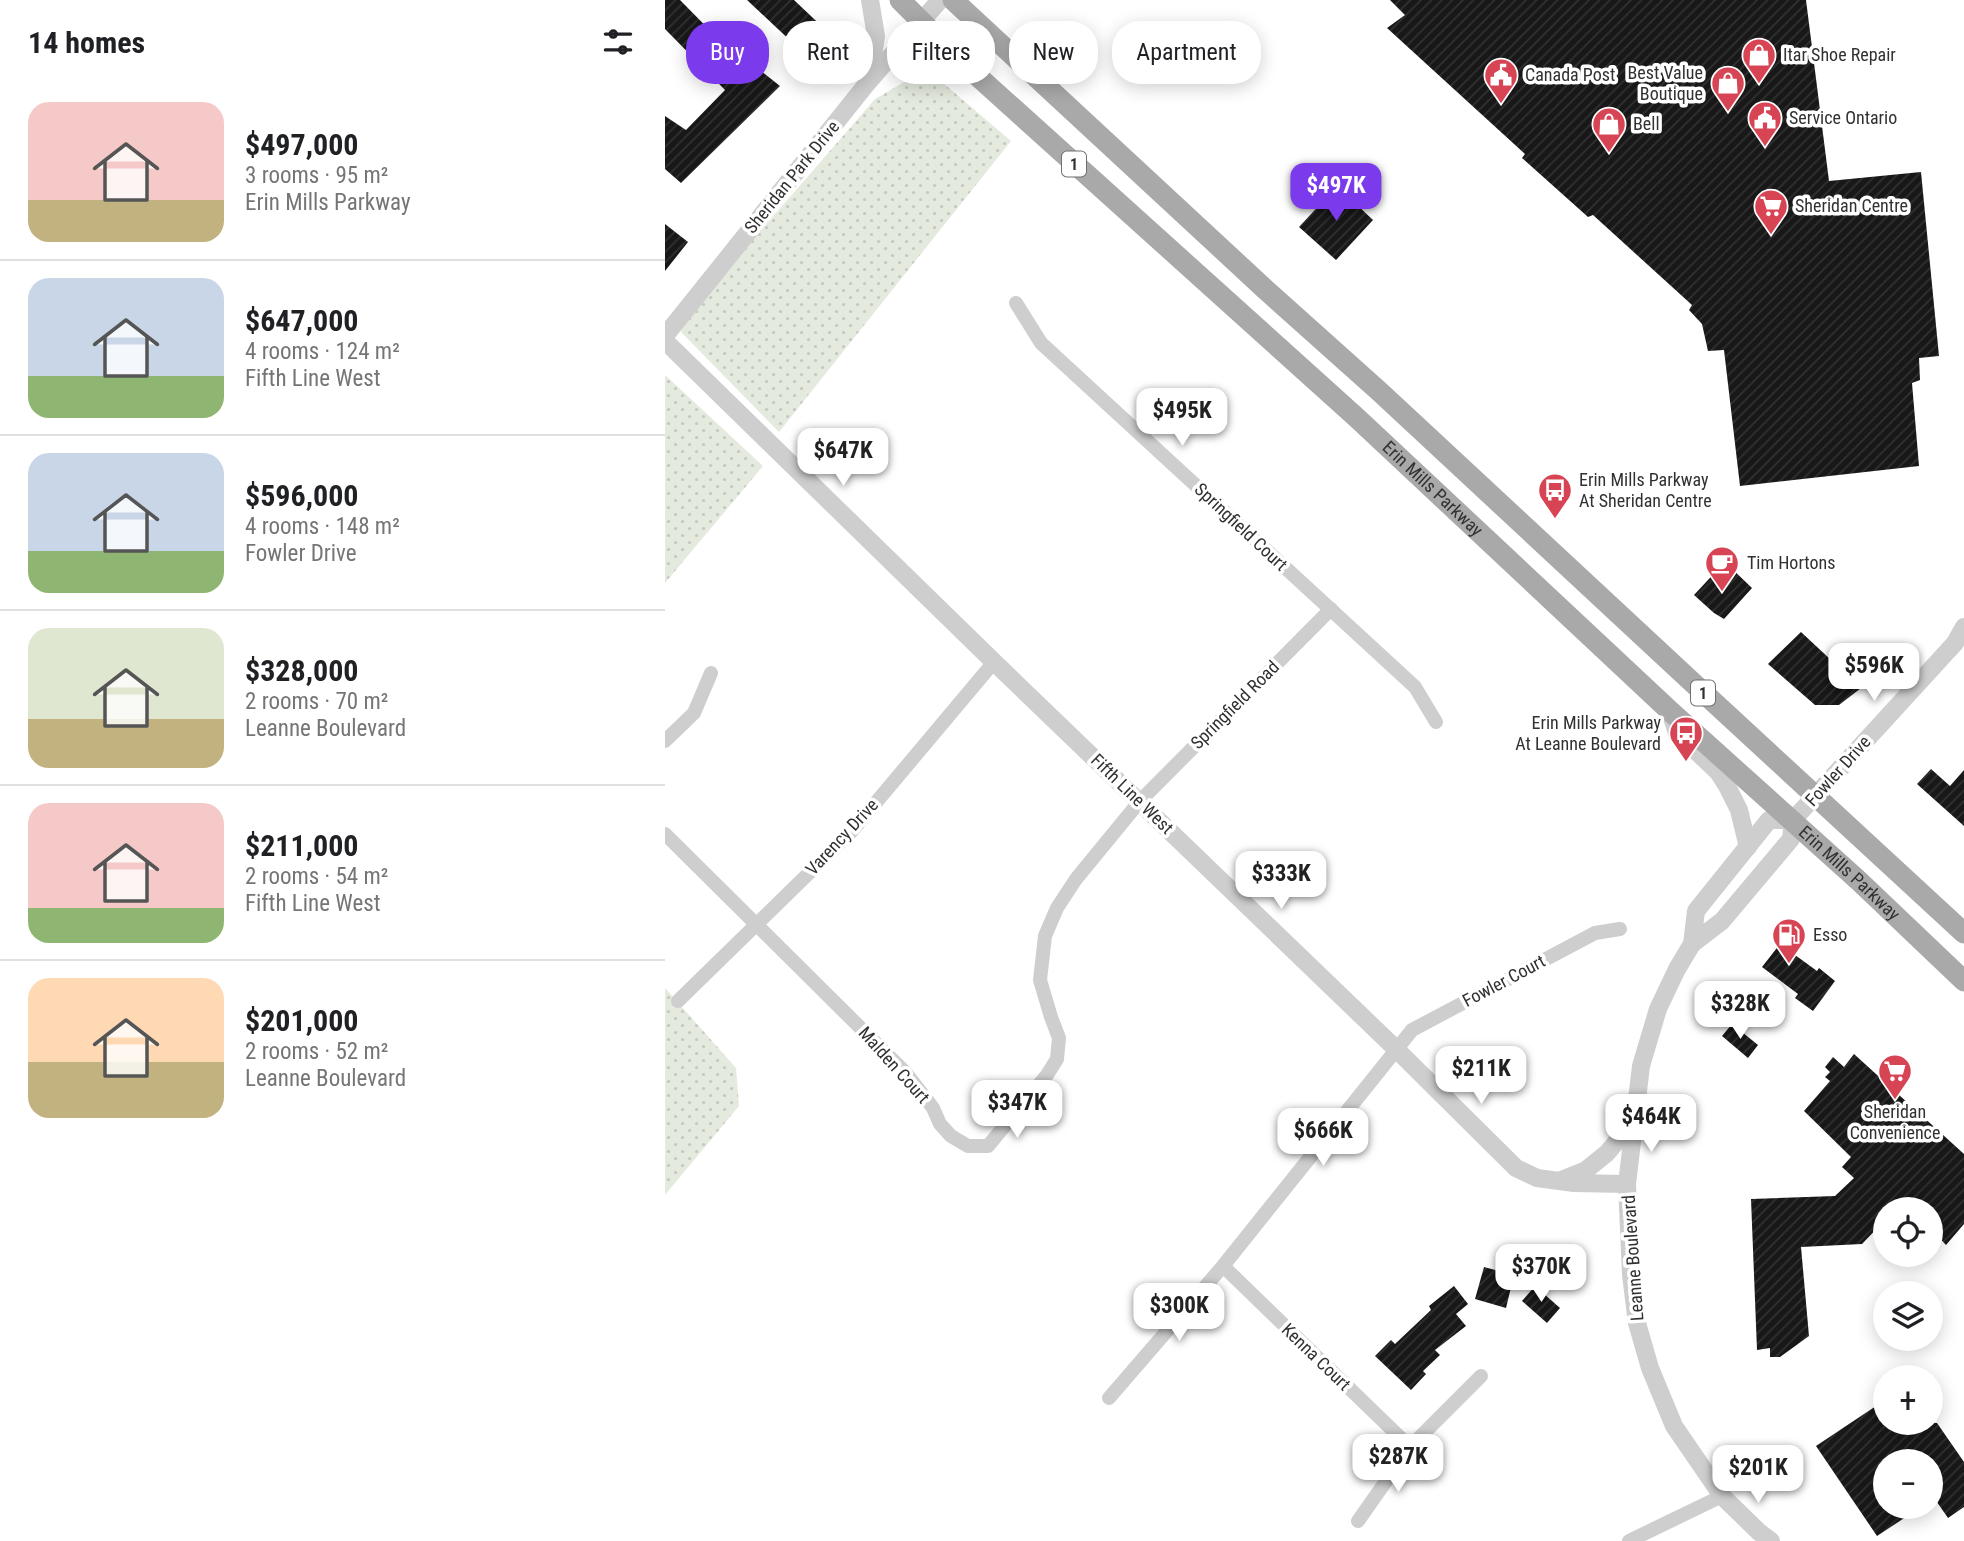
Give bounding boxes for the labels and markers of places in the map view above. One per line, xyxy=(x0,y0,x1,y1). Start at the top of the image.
shop icon: Itar Shoe Repair xyxy=(1740,36,1778,85)
place label: Itar Shoe Repair xyxy=(1783,44,1896,65)
public building icon: Canada Post xyxy=(1482,56,1520,105)
place label: Best Value Boutique xyxy=(1627,62,1703,104)
place label: Canada Post xyxy=(1525,64,1615,85)
shop icon: Best Value Boutique xyxy=(1709,64,1747,113)
public building icon: Service Ontario xyxy=(1746,99,1784,148)
shop icon: Bell xyxy=(1590,105,1628,154)
place label: Service Ontario xyxy=(1789,107,1897,128)
place label: Bell xyxy=(1633,113,1660,134)
pin: $497K xyxy=(1287,164,1385,223)
supermarket icon: Sheridan Centre xyxy=(1752,187,1790,236)
place label: Sheridan Centre xyxy=(1795,195,1908,216)
pin: $495K xyxy=(1133,388,1231,448)
pin: $647K xyxy=(794,428,892,488)
place label: Erin Mills Parkway At Sheridan Centre xyxy=(1579,469,1712,511)
bus stop icon: Erin Mills Parkway At Sheridan Centre xyxy=(1536,471,1574,520)
cafe icon: Tim Hortons xyxy=(1703,544,1741,593)
place label: Tim Hortons xyxy=(1747,552,1835,573)
pin: $596K xyxy=(1825,644,1923,703)
place label: Erin Mills Parkway At Leanne Boulevard xyxy=(1515,712,1661,754)
bus stop icon: Erin Mills Parkway At Leanne Boulevard xyxy=(1667,714,1705,763)
pin: $333K xyxy=(1232,852,1330,911)
fuel station icon: Esso xyxy=(1770,916,1808,965)
place label: Esso xyxy=(1813,924,1847,945)
pin: $328K xyxy=(1691,982,1789,1041)
pin: $211K xyxy=(1432,1046,1530,1106)
supermarket icon: Sheridan Convenience xyxy=(1876,1052,1914,1101)
pin: $347K xyxy=(968,1080,1066,1140)
pin: $464K xyxy=(1602,1094,1700,1154)
place label: Sheridan Convenience xyxy=(1850,1101,1940,1143)
pin: $666K xyxy=(1274,1108,1372,1168)
pin: $370K xyxy=(1492,1244,1590,1304)
pin: $300K xyxy=(1130,1284,1228,1343)
pin: $287K xyxy=(1349,1434,1447,1494)
pin: $201K xyxy=(1709,1446,1807,1505)

